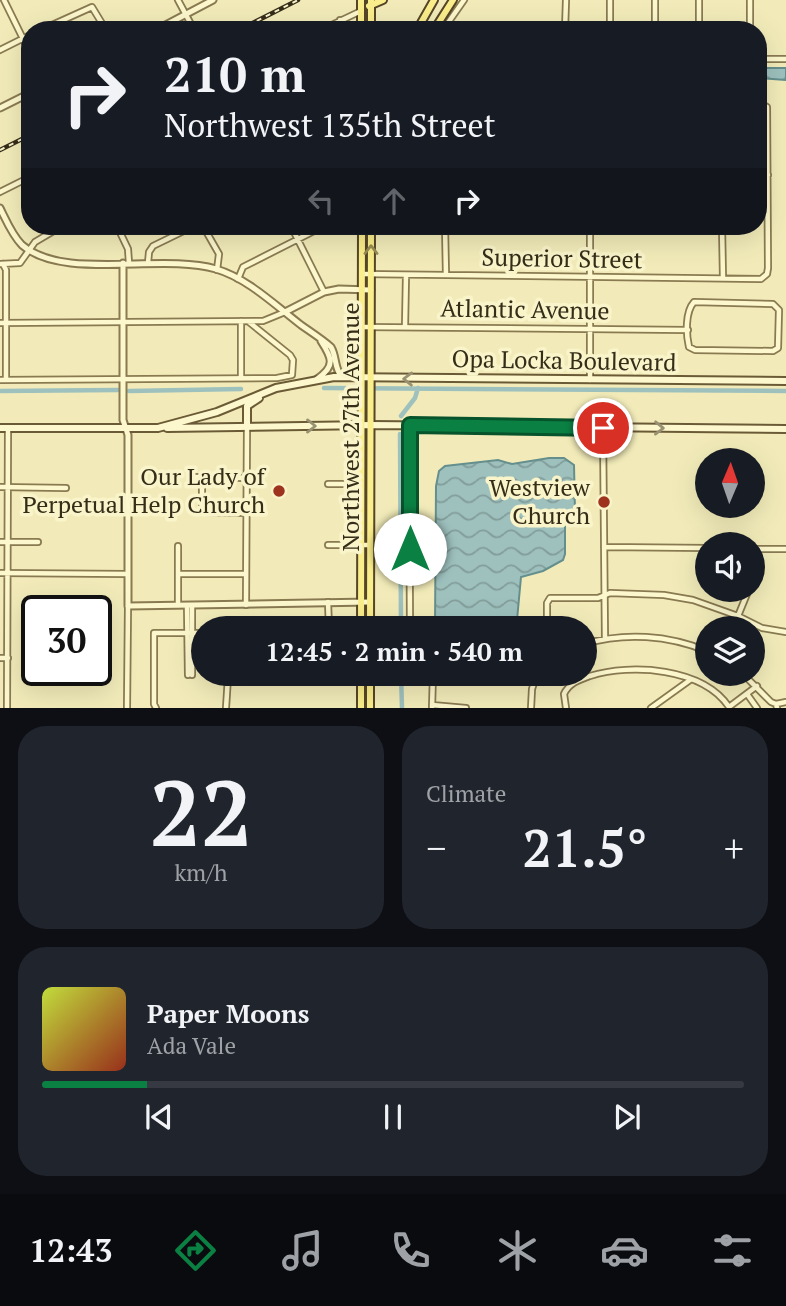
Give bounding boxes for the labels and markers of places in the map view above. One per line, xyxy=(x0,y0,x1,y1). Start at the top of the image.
pin xyxy=(573,398,633,458)
place label: Our Lady of Perpetual Help Church xyxy=(23,460,267,520)
place label: Westview Church xyxy=(489,471,591,531)
marker: Our Lady of Perpetual Help Church xyxy=(271,483,287,499)
marker: Westview Church xyxy=(596,494,612,510)

